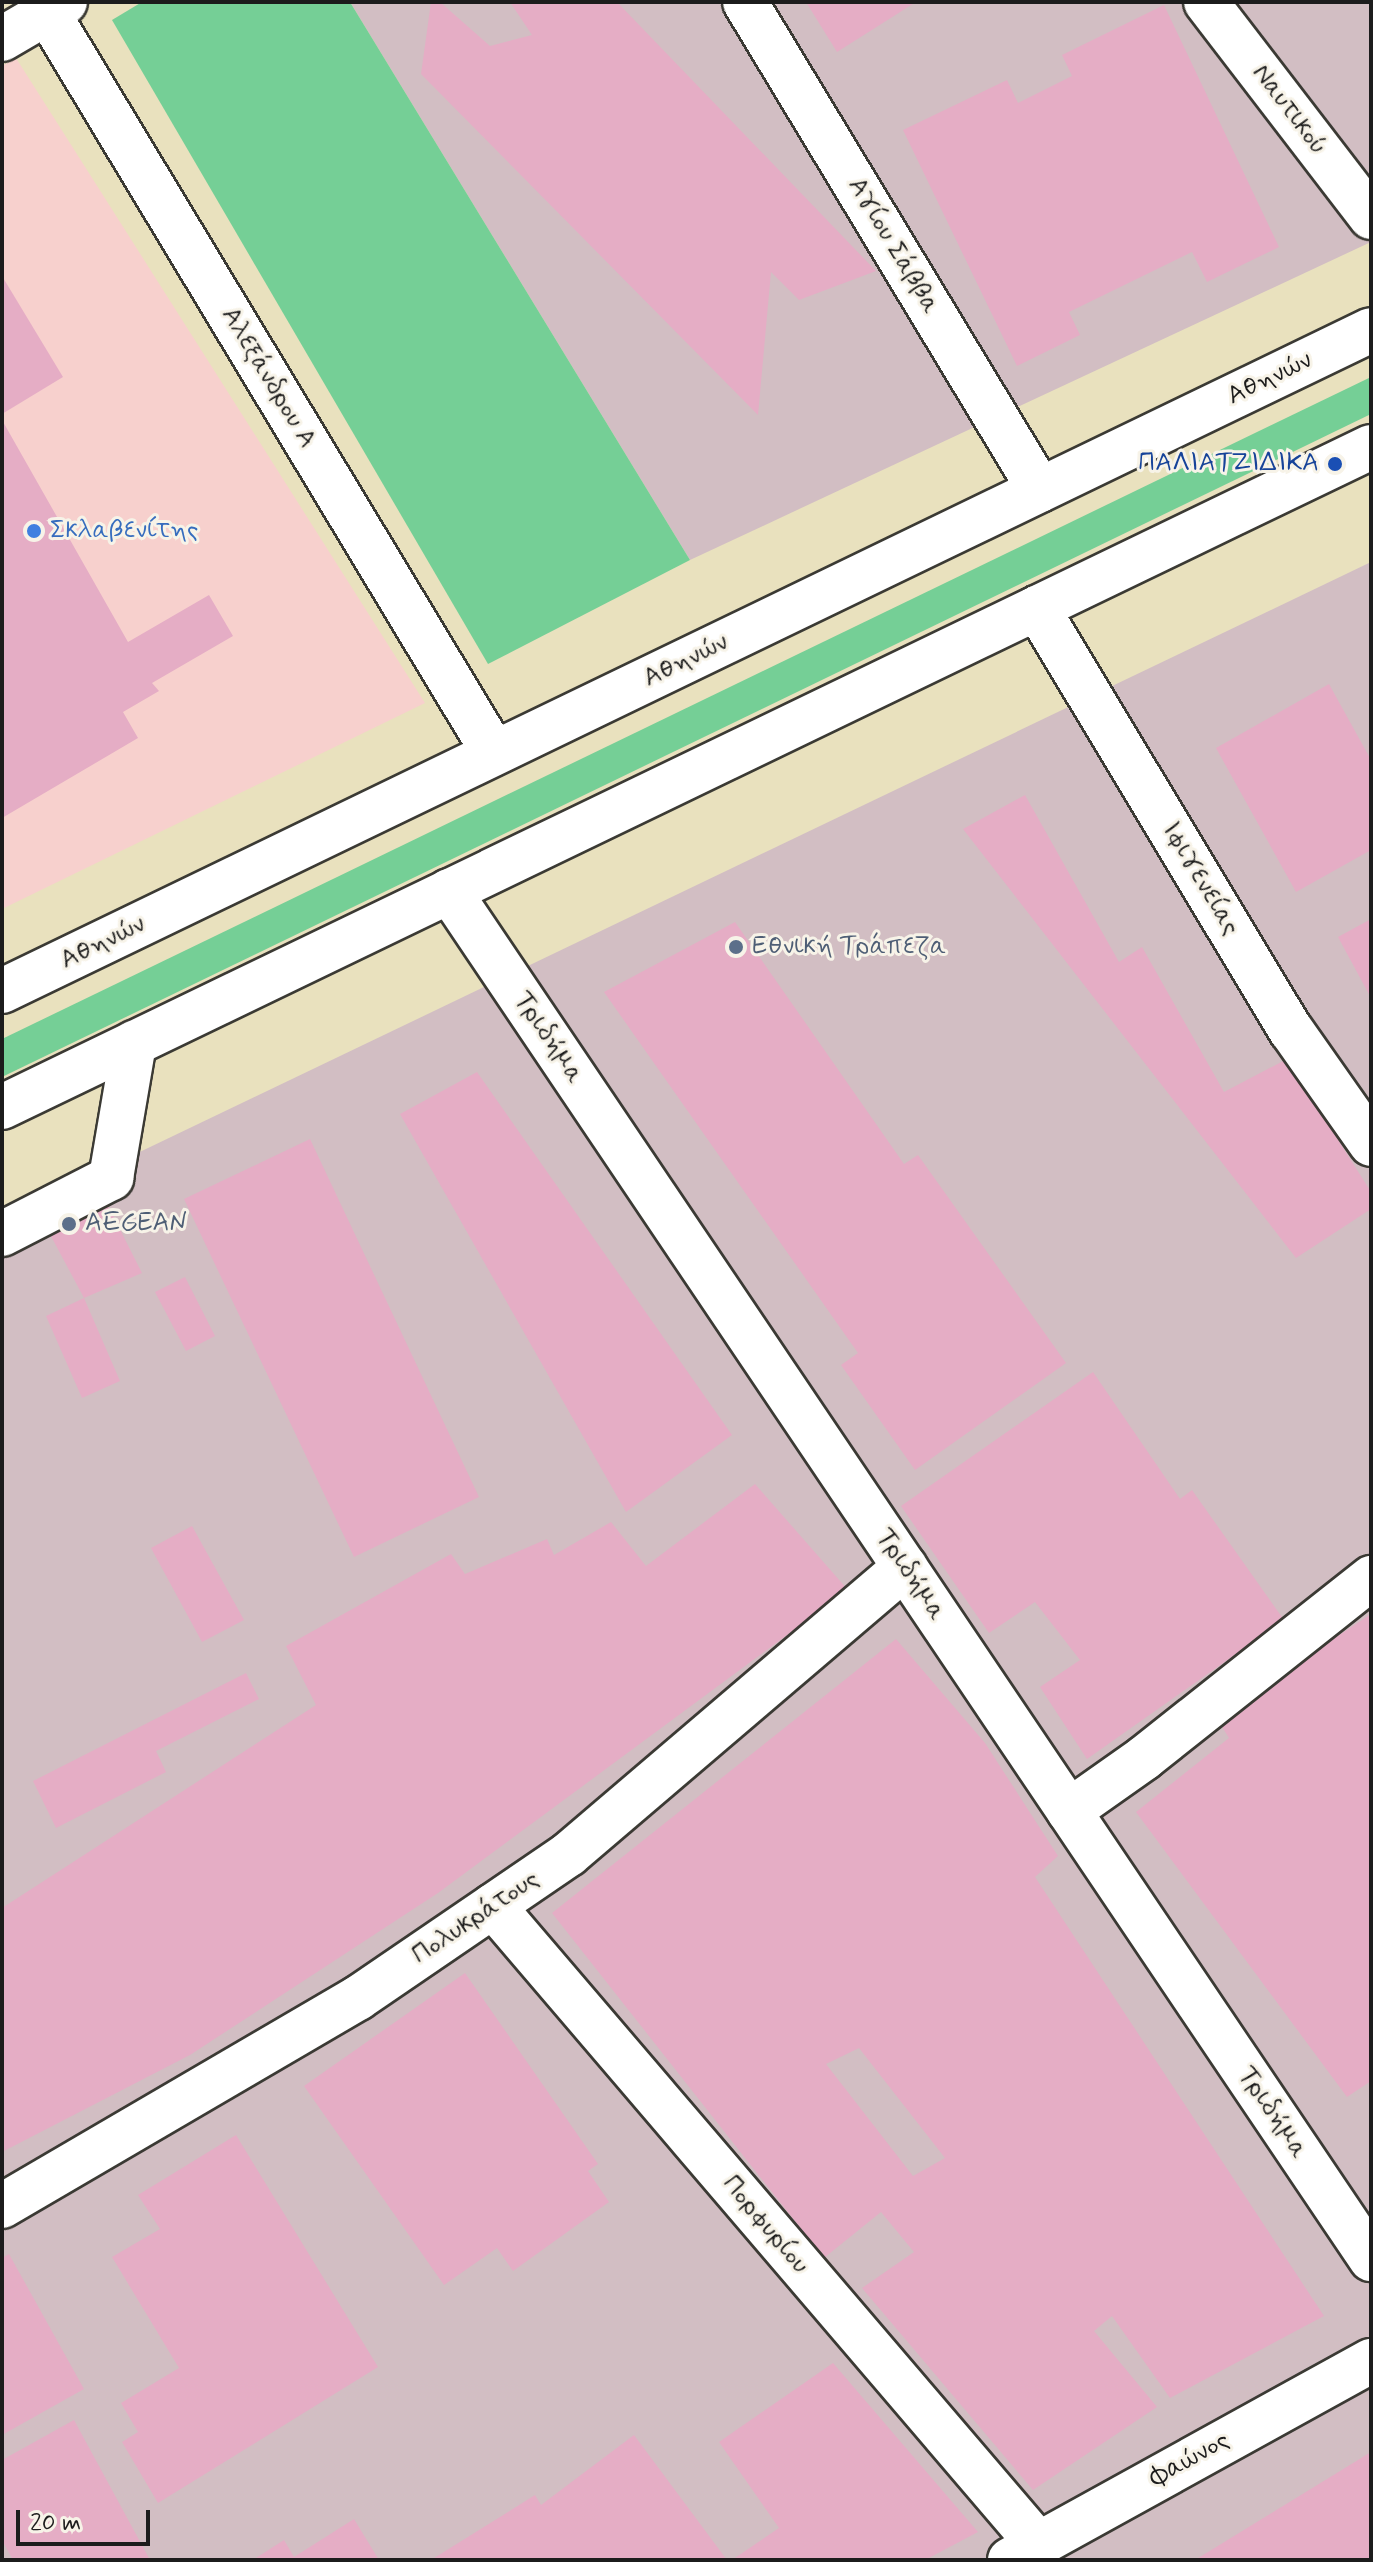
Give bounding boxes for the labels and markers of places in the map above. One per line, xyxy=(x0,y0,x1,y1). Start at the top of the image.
place label: ΠΑΛΙΑΤΖΙΔΙΚΑ xyxy=(1138,448,1319,480)
marker: ΠΑΛΙΑΤΖΙΔΙΚΑ xyxy=(1326,455,1344,473)
place label: Σκλαβενίτης xyxy=(50,515,198,547)
marker: Σκλαβενίτης xyxy=(25,522,43,540)
place label: Εθνική Τράπεζα xyxy=(752,931,946,963)
marker: Εθνική Τράπεζα xyxy=(727,938,745,956)
place label: AEGEAN xyxy=(85,1208,188,1240)
marker: AEGEAN xyxy=(60,1215,78,1233)

